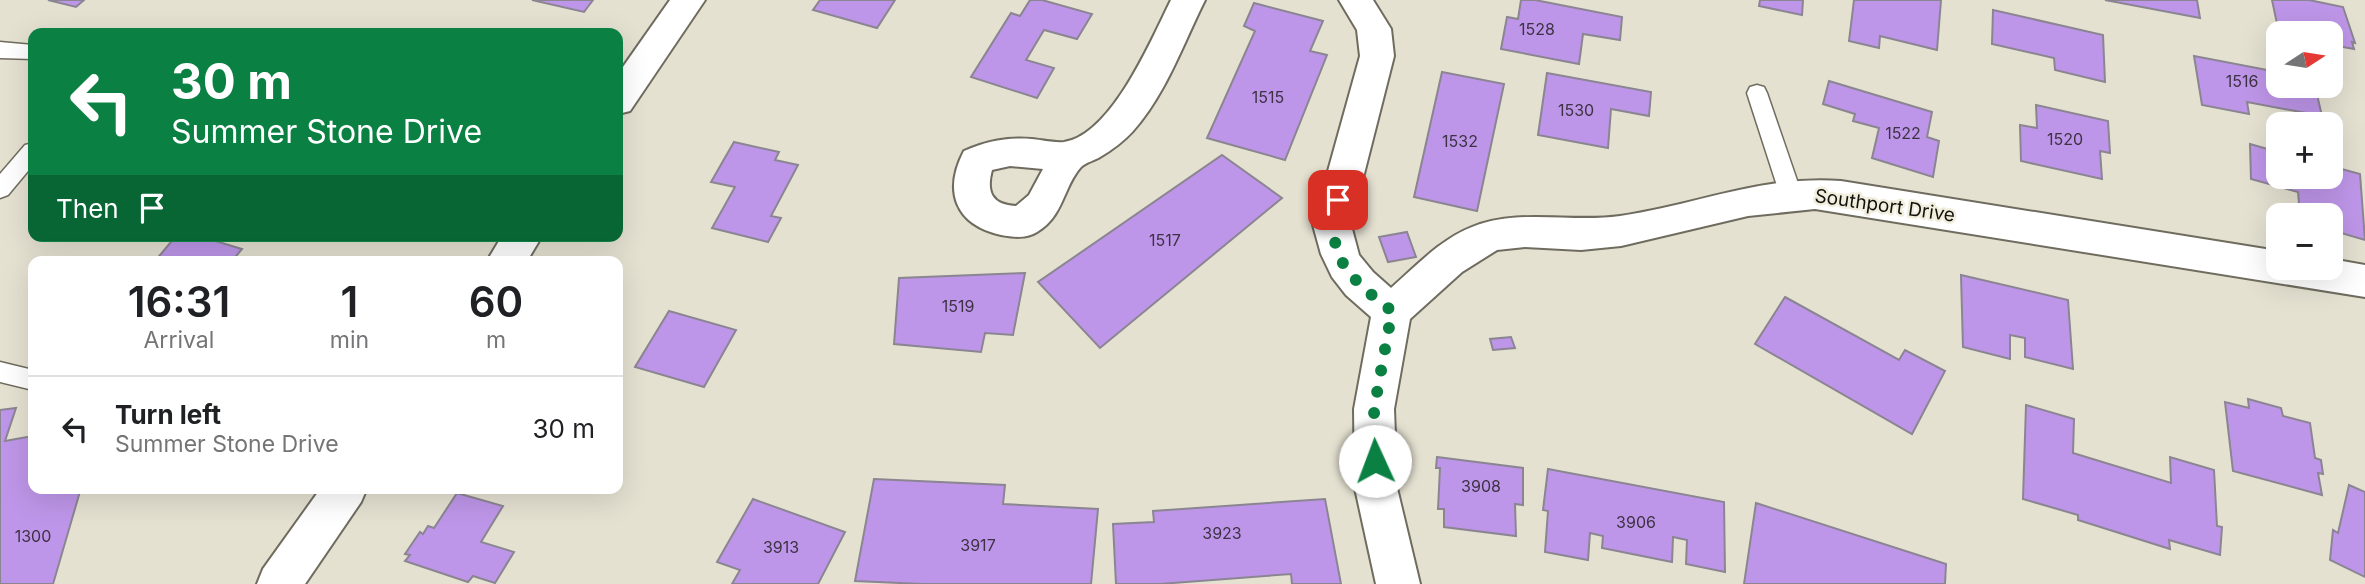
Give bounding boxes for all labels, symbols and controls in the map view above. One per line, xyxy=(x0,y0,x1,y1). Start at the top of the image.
house number: 1528 xyxy=(1519,19,1555,39)
north arrow xyxy=(2266,21,2343,98)
map controls xyxy=(2266,21,2343,280)
text: 30 m xyxy=(171,52,292,111)
icon: left xyxy=(56,56,147,147)
house number: 1516 xyxy=(2226,71,2258,91)
house number: 1515 xyxy=(1252,87,1284,107)
house number: 1530 xyxy=(1558,100,1594,120)
text: Summer Stone Drive xyxy=(171,112,482,151)
button: + xyxy=(2266,112,2343,189)
house number: 1522 xyxy=(1885,123,1921,143)
house number: 1520 xyxy=(2047,129,2083,149)
house number: 1532 xyxy=(1442,131,1478,151)
pin xyxy=(1308,170,1368,230)
icon: arrive xyxy=(1319,181,1357,219)
street label: Southport Drive xyxy=(1813,184,1957,227)
icon: arrive xyxy=(133,189,171,227)
text: Then xyxy=(56,193,119,224)
button: − xyxy=(2266,203,2343,280)
house number: 1517 xyxy=(1149,230,1181,250)
text: 16:31 xyxy=(128,276,230,327)
text: 1 xyxy=(341,276,358,327)
text: 60 xyxy=(469,276,523,327)
house number: 1519 xyxy=(942,296,974,316)
text: Arrival xyxy=(144,326,214,354)
text: min xyxy=(330,326,369,354)
text: m xyxy=(486,326,506,354)
text: Turn left xyxy=(115,399,221,430)
icon: left xyxy=(56,410,94,448)
text: 30 m xyxy=(532,413,595,444)
position arrow xyxy=(1338,424,1412,498)
text: Summer Stone Drive xyxy=(115,430,339,458)
house number: 3908 xyxy=(1461,476,1501,496)
house number: 3906 xyxy=(1616,512,1656,532)
house number: 3923 xyxy=(1202,523,1242,543)
house number: 1300 xyxy=(15,526,51,546)
house number: 3917 xyxy=(960,535,996,555)
house number: 3913 xyxy=(763,537,799,557)

